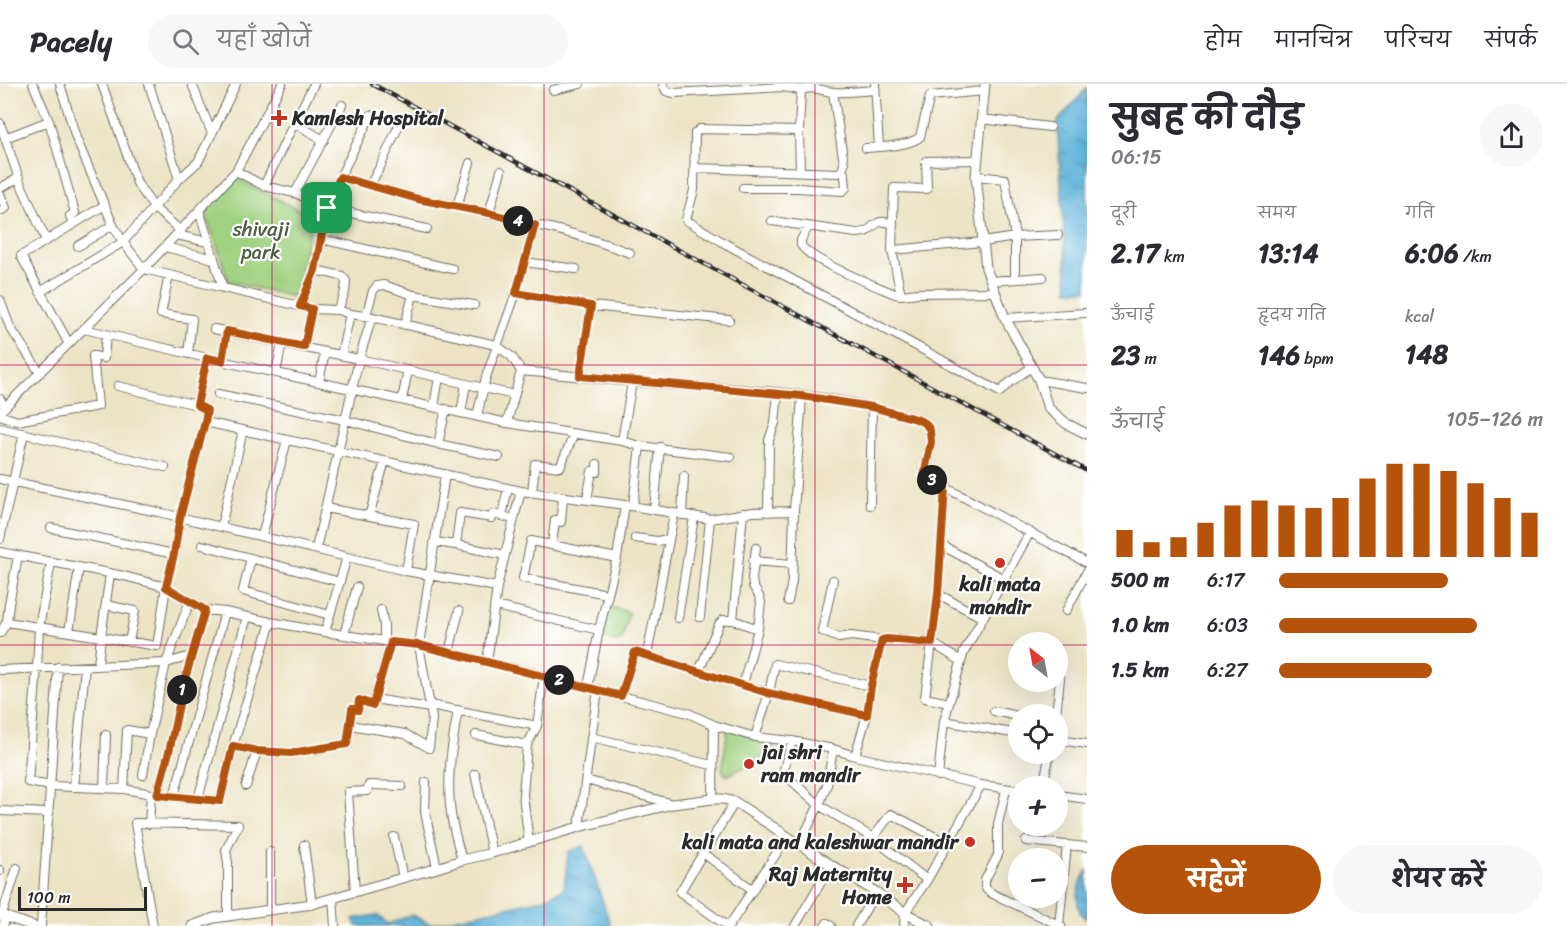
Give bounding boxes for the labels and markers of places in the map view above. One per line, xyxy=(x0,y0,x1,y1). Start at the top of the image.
place label: Kamlesh Hospital xyxy=(291,101,445,136)
marker: Kamlesh Hospital xyxy=(270,109,288,127)
pin xyxy=(301,182,352,233)
pin: 4 xyxy=(503,206,533,236)
pin: 3 xyxy=(917,465,947,495)
marker: kali mata mandir xyxy=(993,556,1007,570)
place label: kali mata mandir xyxy=(958,567,1041,625)
pin: 2 xyxy=(544,665,574,695)
pin: 1 xyxy=(167,675,197,705)
place label: jai shri ram mandir xyxy=(756,735,862,793)
marker: jai shri ram mandir xyxy=(742,757,756,771)
place label: kali mata and kaleshwar mandir xyxy=(681,825,960,860)
marker: kali mata and kaleshwar mandir xyxy=(963,835,977,849)
place label: Raj Maternity Home xyxy=(768,857,893,915)
marker: Raj Maternity Home xyxy=(896,876,914,894)

